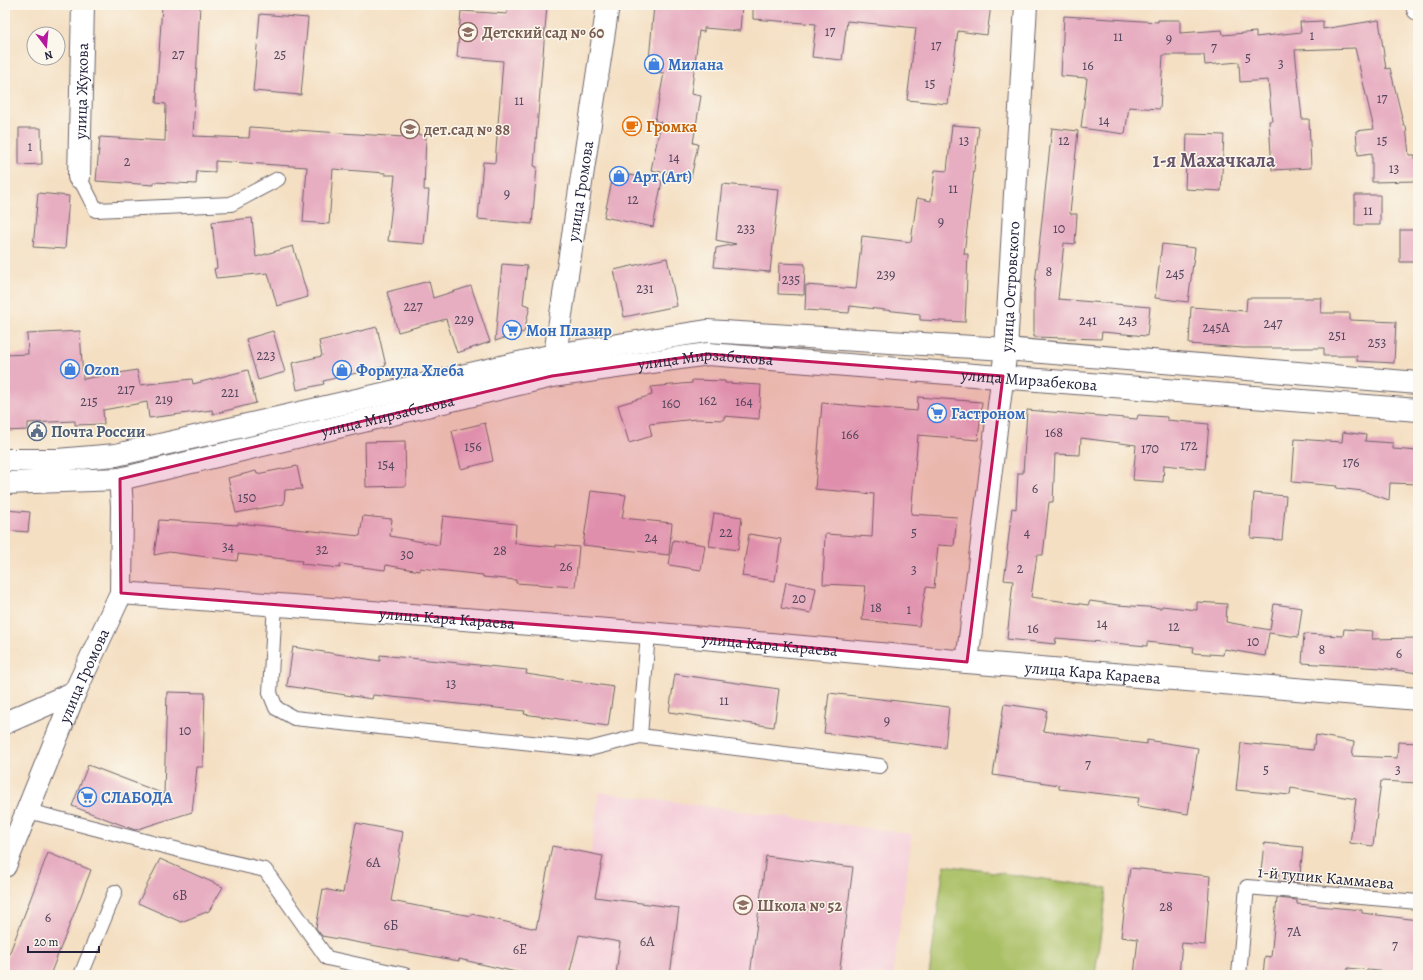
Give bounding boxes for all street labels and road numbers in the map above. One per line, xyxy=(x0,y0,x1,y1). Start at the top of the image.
street label: улица Жукова xyxy=(70,42,94,141)
street label: улица Громова xyxy=(562,139,599,244)
street label: улица Островского xyxy=(996,220,1025,354)
street label: улица Мирзабекова xyxy=(635,344,775,376)
street label: улица Мирзабекова xyxy=(959,364,1099,397)
street label: улица Мирзабекова xyxy=(318,390,457,443)
street label: улица Кара Караева xyxy=(377,603,516,635)
street label: улица Громова xyxy=(53,624,115,727)
street label: улица Кара Караева xyxy=(700,628,839,662)
street label: улица Кара Караева xyxy=(1023,657,1162,690)
street label: 1-й тупик Каммаева xyxy=(1257,861,1396,895)

